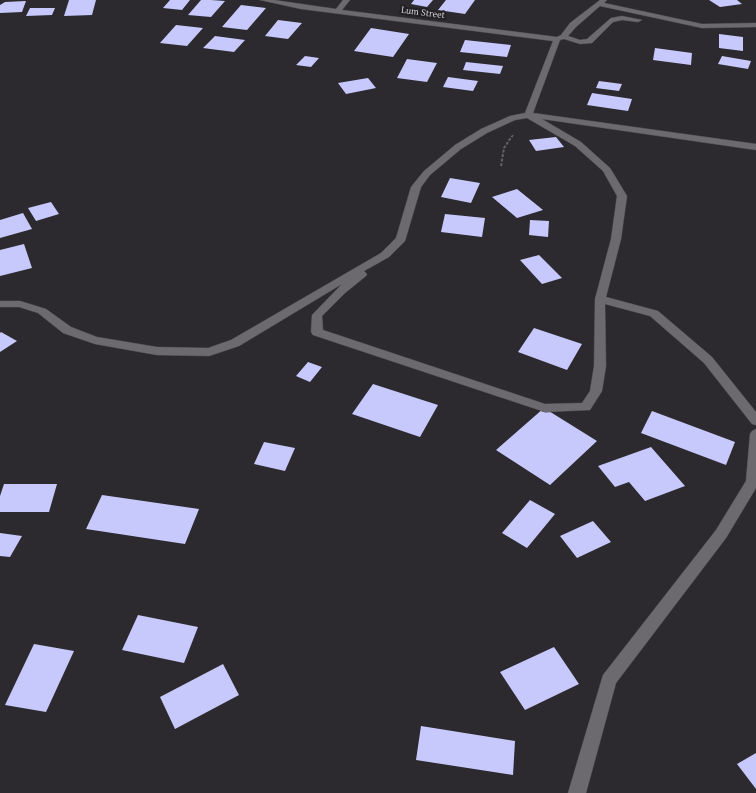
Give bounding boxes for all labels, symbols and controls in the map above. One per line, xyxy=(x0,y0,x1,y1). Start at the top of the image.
street label: Lum Street xyxy=(400,5,446,21)

